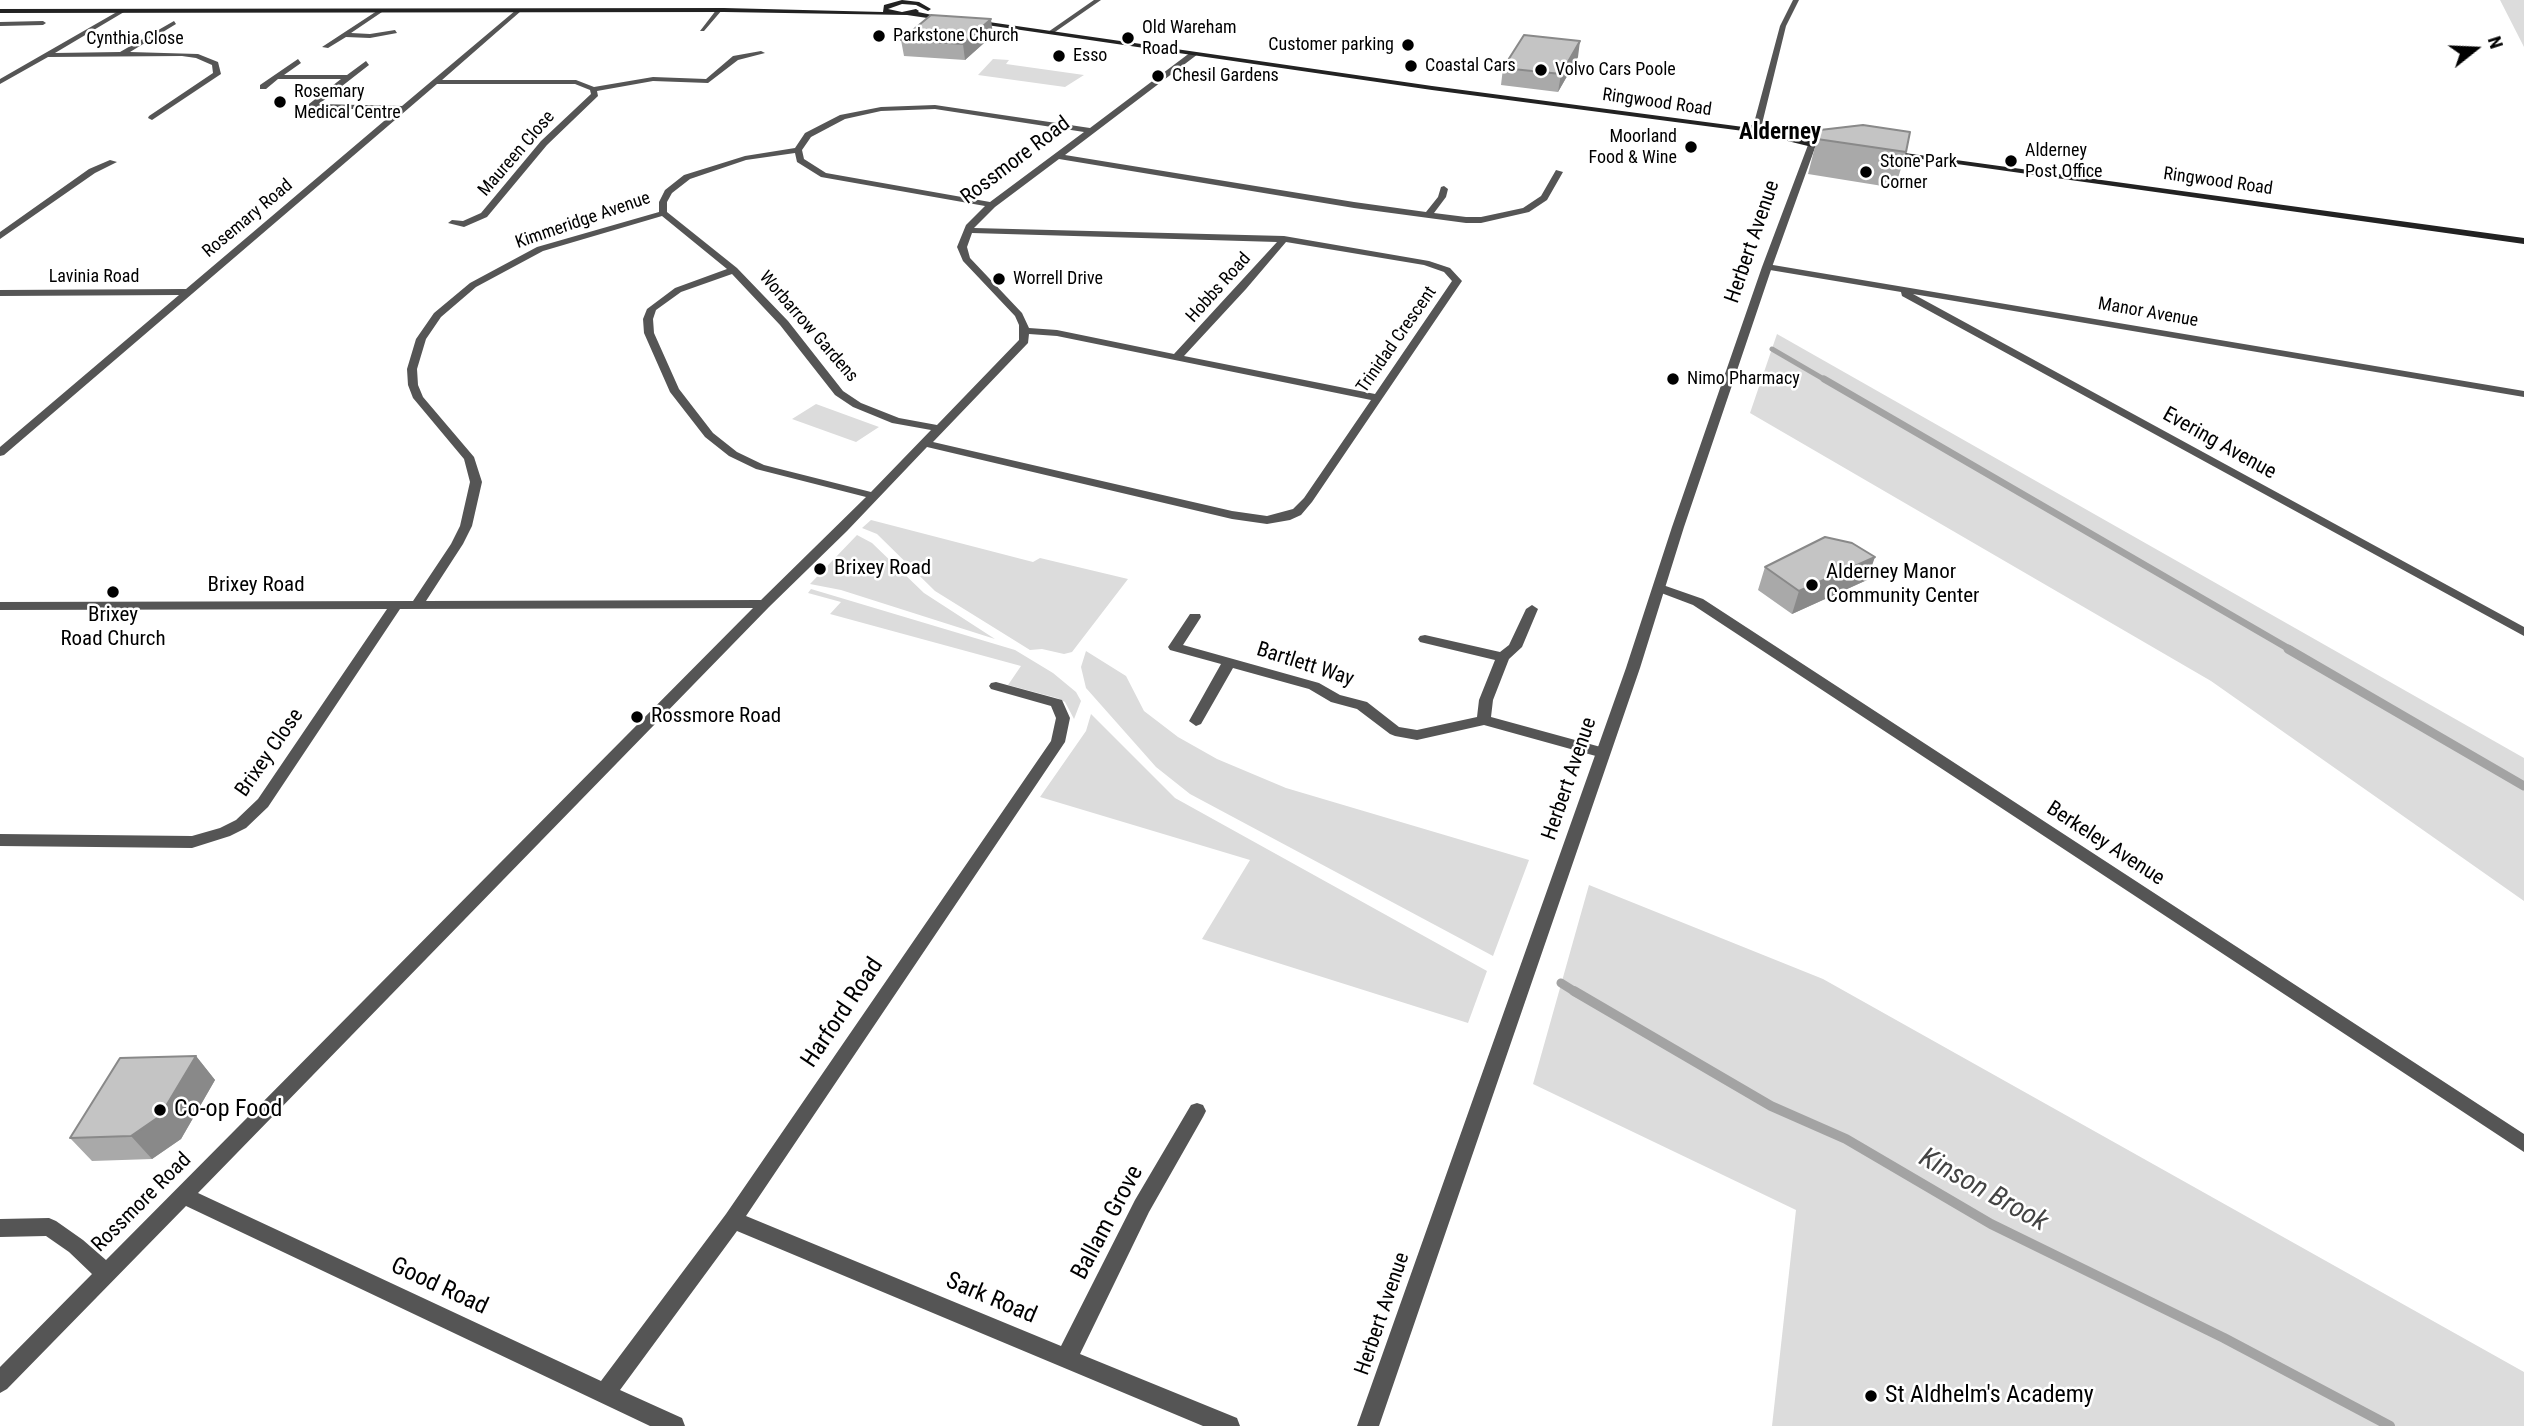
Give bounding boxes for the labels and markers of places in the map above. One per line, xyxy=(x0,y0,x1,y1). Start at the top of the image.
place label: Old Wareham Road xyxy=(1142,17,1237,60)
place label: Parkstone Church xyxy=(893,25,1019,47)
marker: Parkstone Church xyxy=(871,28,887,44)
marker: Old Wareham Road xyxy=(1120,30,1136,46)
place label: Customer parking xyxy=(1268,34,1394,56)
marker: Customer parking xyxy=(1400,37,1416,53)
place label: Esso xyxy=(1073,45,1107,67)
marker: Esso xyxy=(1051,48,1067,64)
place label: Coastal Cars xyxy=(1425,55,1516,77)
marker: Coastal Cars xyxy=(1403,58,1419,74)
place label: Volvo Cars Poole xyxy=(1555,59,1676,81)
marker: Volvo Cars Poole xyxy=(1533,62,1549,78)
place label: Chesil Gardens xyxy=(1172,65,1279,87)
marker: Chesil Gardens xyxy=(1150,68,1166,84)
place label: Rosemary Medical Centre xyxy=(294,81,401,124)
marker: Rosemary Medical Centre xyxy=(272,94,288,110)
place label: Moorland Food & Wine xyxy=(1588,126,1677,168)
marker: Moorland Food & Wine xyxy=(1683,139,1699,155)
place label: Alderney Post Office xyxy=(2025,140,2103,182)
place label: Stone Park Corner xyxy=(1880,151,1957,194)
marker: Alderney Post Office xyxy=(2003,153,2019,169)
marker: Stone Park Corner xyxy=(1858,164,1874,180)
place label: Worrell Drive xyxy=(1013,268,1103,290)
marker: Worrell Drive xyxy=(991,271,1007,287)
place label: Nimo Pharmacy xyxy=(1687,368,1800,390)
marker: Nimo Pharmacy xyxy=(1665,371,1681,387)
place label: Brixey Road xyxy=(834,556,931,582)
place label: Alderney Manor Community Center xyxy=(1826,560,1979,610)
marker: Brixey Road xyxy=(812,561,828,577)
marker: Alderney Manor Community Center xyxy=(1804,577,1820,593)
marker: Brixey Road Church xyxy=(105,584,121,600)
place label: Brixey Road Church xyxy=(60,603,166,653)
place label: Rossmore Road xyxy=(651,704,781,730)
marker: Rossmore Road xyxy=(629,709,645,725)
place label: Co-op Food xyxy=(174,1096,282,1124)
marker: Co-op Food xyxy=(152,1102,168,1118)
place label: St Aldhelm's Academy xyxy=(1885,1382,2094,1410)
marker: St Aldhelm's Academy xyxy=(1863,1388,1879,1404)

